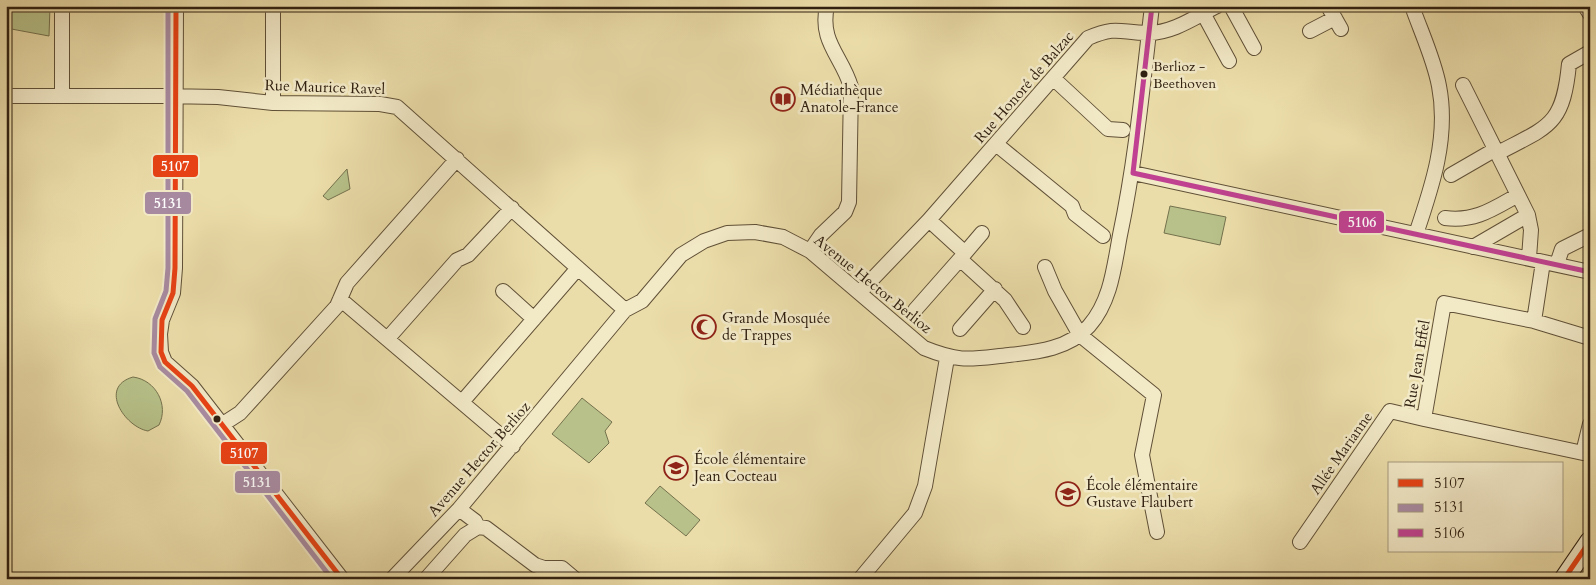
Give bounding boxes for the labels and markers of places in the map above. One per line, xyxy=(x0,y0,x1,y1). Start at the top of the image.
place label: Berlioz - Beethoven xyxy=(1153,57,1216,93)
marker: Berlioz - Beethoven xyxy=(1139,69,1149,79)
place label: Médiathèque Anatole-France xyxy=(800,80,899,117)
library icon: Médiathèque Anatole-France xyxy=(770,86,796,112)
place label: Grande Mosquée de Trappes xyxy=(722,308,830,345)
mosque icon: Grande Mosquée de Trappes xyxy=(691,314,717,340)
unlabelled marker xyxy=(212,414,222,424)
place label: École élémentaire Jean Cocteau xyxy=(692,449,806,486)
school or university icon: École élémentaire Jean Cocteau xyxy=(663,455,689,481)
place label: École élémentaire Gustave Flaubert xyxy=(1086,475,1198,512)
school or university icon: École élémentaire Gustave Flaubert xyxy=(1055,481,1081,507)

